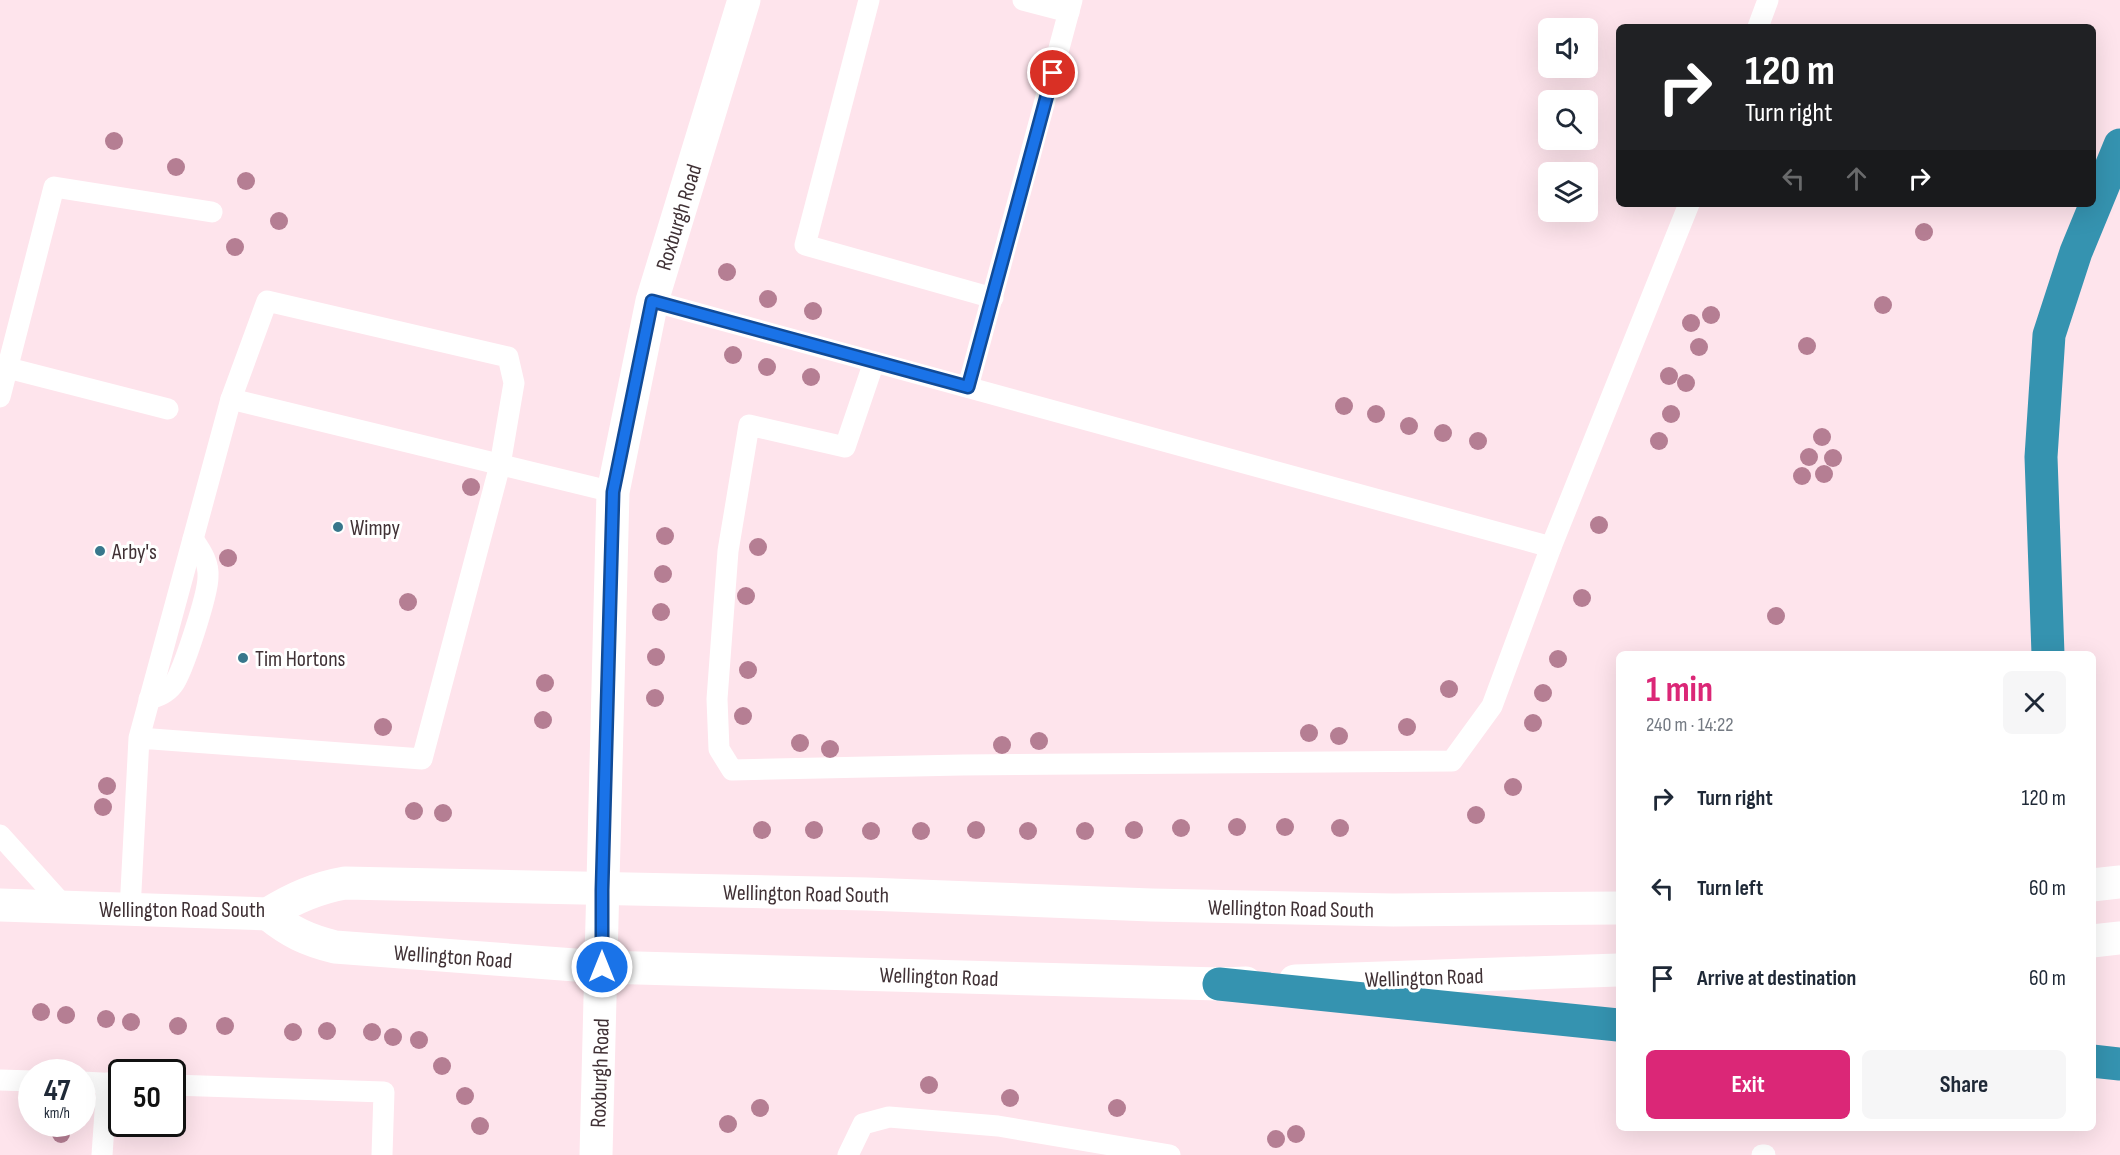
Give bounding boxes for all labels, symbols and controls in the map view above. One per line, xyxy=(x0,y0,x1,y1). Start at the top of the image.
map controls xyxy=(1538,18,1598,222)
button: sound xyxy=(1538,18,1598,78)
text: 120 m xyxy=(1745,46,1835,97)
pin xyxy=(1027,47,1078,98)
icon: right xyxy=(1646,48,1724,126)
icon: arrive xyxy=(1036,56,1069,89)
button: search xyxy=(1538,90,1598,150)
text: Turn right xyxy=(1745,97,1832,129)
street label: Roxburgh Road xyxy=(651,161,708,274)
button: layers xyxy=(1538,162,1598,222)
icon: left xyxy=(1777,162,1810,195)
icon: ahead xyxy=(1840,162,1873,195)
icon: right xyxy=(1903,162,1936,195)
place label: Wimpy xyxy=(350,515,400,542)
marker: Wimpy xyxy=(331,520,345,534)
place label: Arby's xyxy=(111,539,157,566)
marker: Arby's xyxy=(93,544,107,558)
place label: Tim Hortons xyxy=(255,646,346,673)
marker: Tim Hortons xyxy=(236,651,250,665)
text: 1 min xyxy=(1646,669,1713,712)
button: close xyxy=(2003,671,2066,734)
text: 240 m · 14:22 xyxy=(1646,713,1733,737)
icon: right xyxy=(1646,782,1679,815)
text: Turn right xyxy=(1697,785,1773,812)
text: 120 m xyxy=(2022,785,2066,812)
icon: left xyxy=(1646,872,1679,905)
text: Turn left xyxy=(1697,875,1763,902)
text: 60 m xyxy=(2029,875,2066,902)
street label: Wellington Road South xyxy=(723,880,889,909)
street label: Wellington Road South xyxy=(1208,895,1374,924)
street label: Wellington Road South xyxy=(99,897,265,924)
position arrow xyxy=(570,935,634,999)
street label: Wellington Road xyxy=(393,940,513,975)
street label: Wellington Road xyxy=(879,962,999,993)
icon: arrive xyxy=(1646,962,1679,995)
street label: Wellington Road xyxy=(1364,963,1484,994)
text: Arrive at destination xyxy=(1697,965,1856,992)
text: 60 m xyxy=(2029,965,2066,992)
street label: Roxburgh Road xyxy=(585,1018,616,1128)
button: Exit xyxy=(1646,1050,1850,1119)
button: Share xyxy=(1862,1050,2066,1119)
speed limit sign: 50 xyxy=(108,1059,186,1137)
text: 47 xyxy=(44,1073,70,1109)
text: km/h xyxy=(44,1104,70,1123)

